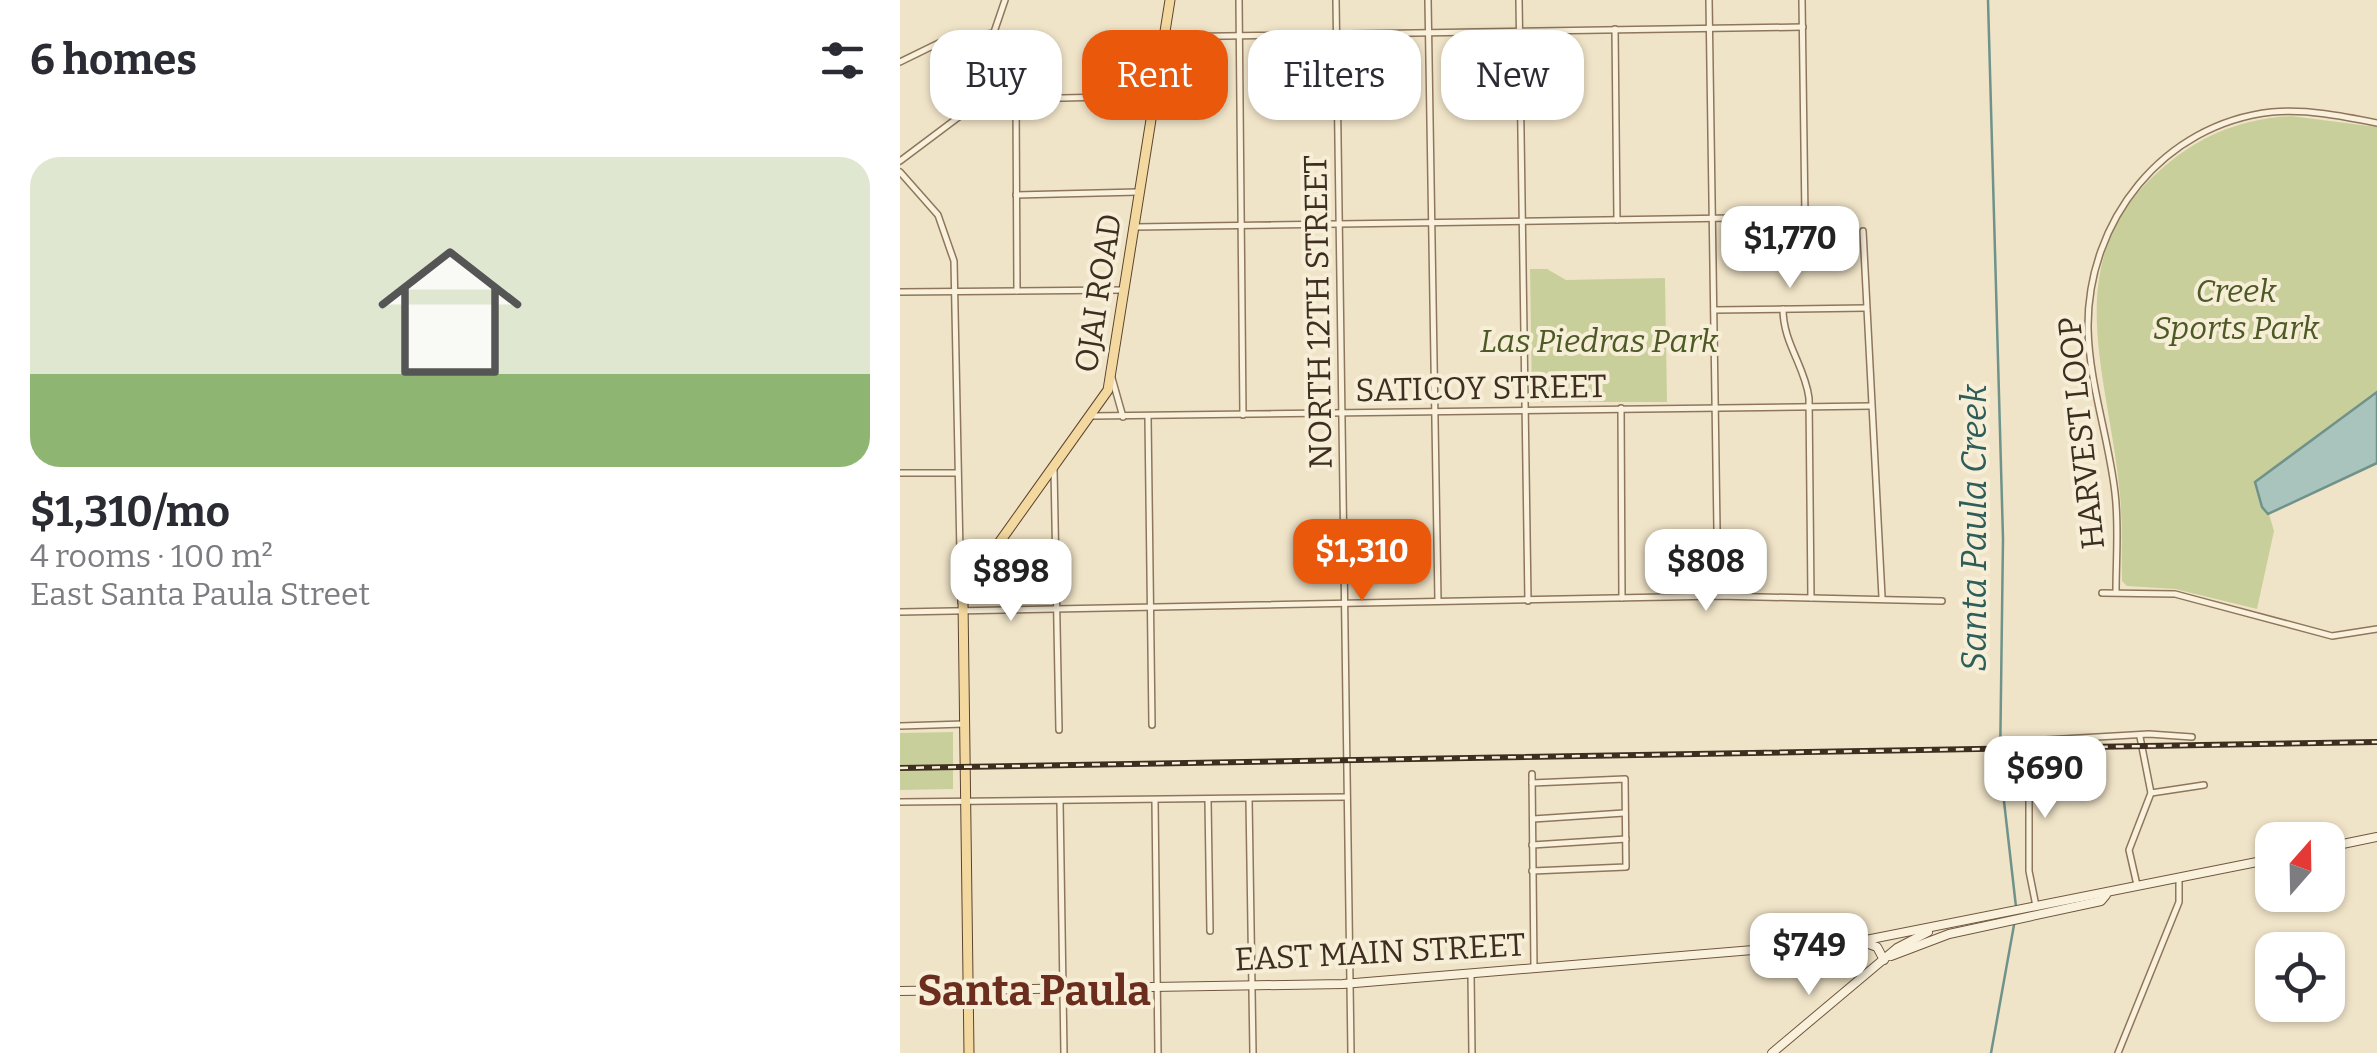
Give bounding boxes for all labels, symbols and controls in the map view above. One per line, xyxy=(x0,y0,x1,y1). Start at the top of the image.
chip: Buy xyxy=(930,30,1062,120)
chip: Rent xyxy=(1082,30,1228,120)
chip: Filters xyxy=(1248,30,1421,120)
chip: New xyxy=(1441,30,1584,120)
icon: filters xyxy=(815,33,870,88)
text: 6 homes xyxy=(30,35,197,85)
street label: NORTH 12TH STREET xyxy=(1296,155,1340,469)
pin: $1,770 xyxy=(1709,206,1871,291)
street label: OJAI ROAD xyxy=(1067,211,1129,375)
text: $1,770 xyxy=(1743,219,1837,257)
icon: home xyxy=(360,222,540,402)
park label: Creek Sports Park xyxy=(2153,272,2320,347)
street label: HARVEST LOOP xyxy=(2050,315,2112,551)
park label: Las Piedras Park xyxy=(1480,322,1719,360)
street label: SATICOY STREET xyxy=(1355,367,1607,409)
water label: Santa Paula Creek xyxy=(1953,383,1995,672)
text: $1,310/mo xyxy=(30,487,230,537)
pin: $1,310 xyxy=(1281,519,1443,604)
pin: $808 xyxy=(1647,529,1765,614)
text: $1,310 xyxy=(1315,532,1409,570)
text: 4 rooms · 100 m² xyxy=(30,537,273,575)
pin: $898 xyxy=(952,539,1070,624)
text: $808 xyxy=(1667,542,1745,580)
text: $898 xyxy=(973,552,1049,590)
text: East Santa Paula Street xyxy=(30,575,370,613)
pin: $690 xyxy=(1986,736,2104,821)
text: $690 xyxy=(2006,749,2084,787)
north arrow xyxy=(2255,822,2345,912)
map controls xyxy=(2255,822,2345,1022)
pin: $749 xyxy=(1750,913,1868,998)
street label: EAST MAIN STREET xyxy=(1234,925,1526,979)
text: $749 xyxy=(1772,926,1846,964)
button: locate xyxy=(2255,932,2345,1022)
district label: Santa Paula xyxy=(917,966,1151,1016)

